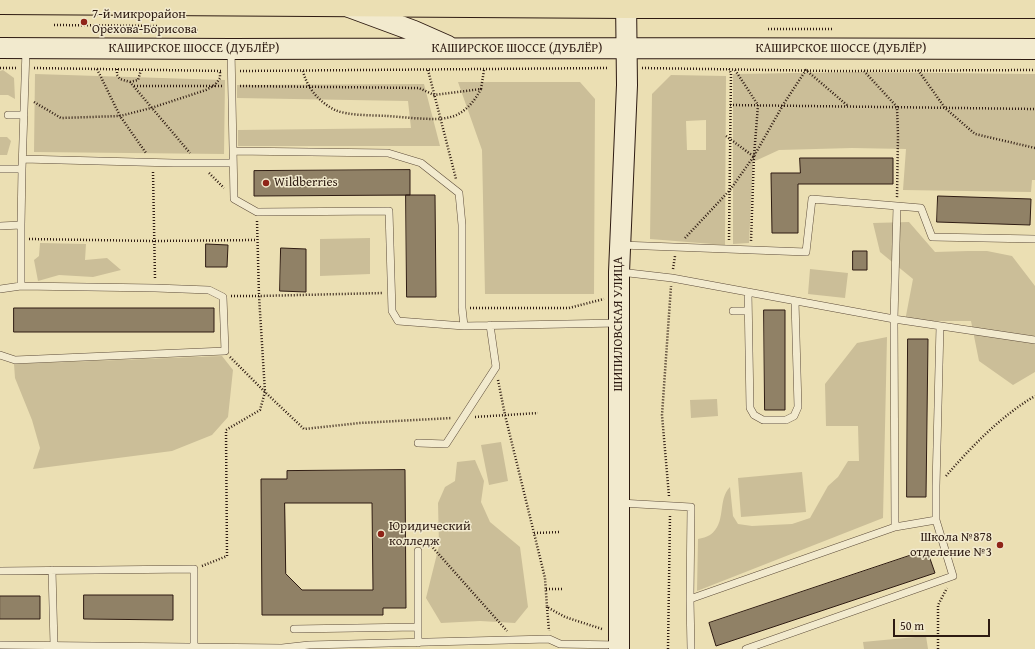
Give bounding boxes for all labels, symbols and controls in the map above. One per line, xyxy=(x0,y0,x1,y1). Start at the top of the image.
place label: 7-й микрорайон Орехова-Борисова xyxy=(92,7,197,38)
marker: 7-й микрорайон Орехова-Борисова xyxy=(79,17,89,27)
street label: КАШИРСКОЕ ШОССЕ (ДУБЛЁР) xyxy=(109,41,279,57)
street label: КАШИРСКОЕ ШОССЕ (ДУБЛЁР) xyxy=(432,41,602,57)
street label: КАШИРСКОЕ ШОССЕ (ДУБЛЁР) xyxy=(756,41,926,57)
place label: Wildberries xyxy=(274,175,338,191)
marker: Wildberries xyxy=(261,178,271,188)
street label: ШИПИЛОВСКАЯ УЛИЦА xyxy=(611,257,627,391)
place label: Юридический колледж xyxy=(389,519,471,550)
marker: Юридический колледж xyxy=(376,529,386,539)
place label: Школа №878 отделение №3 xyxy=(910,530,992,561)
marker: Школа №878 отделение №3 xyxy=(995,540,1005,550)
scale bar xyxy=(895,611,992,637)
text: 50 m xyxy=(900,617,924,634)

